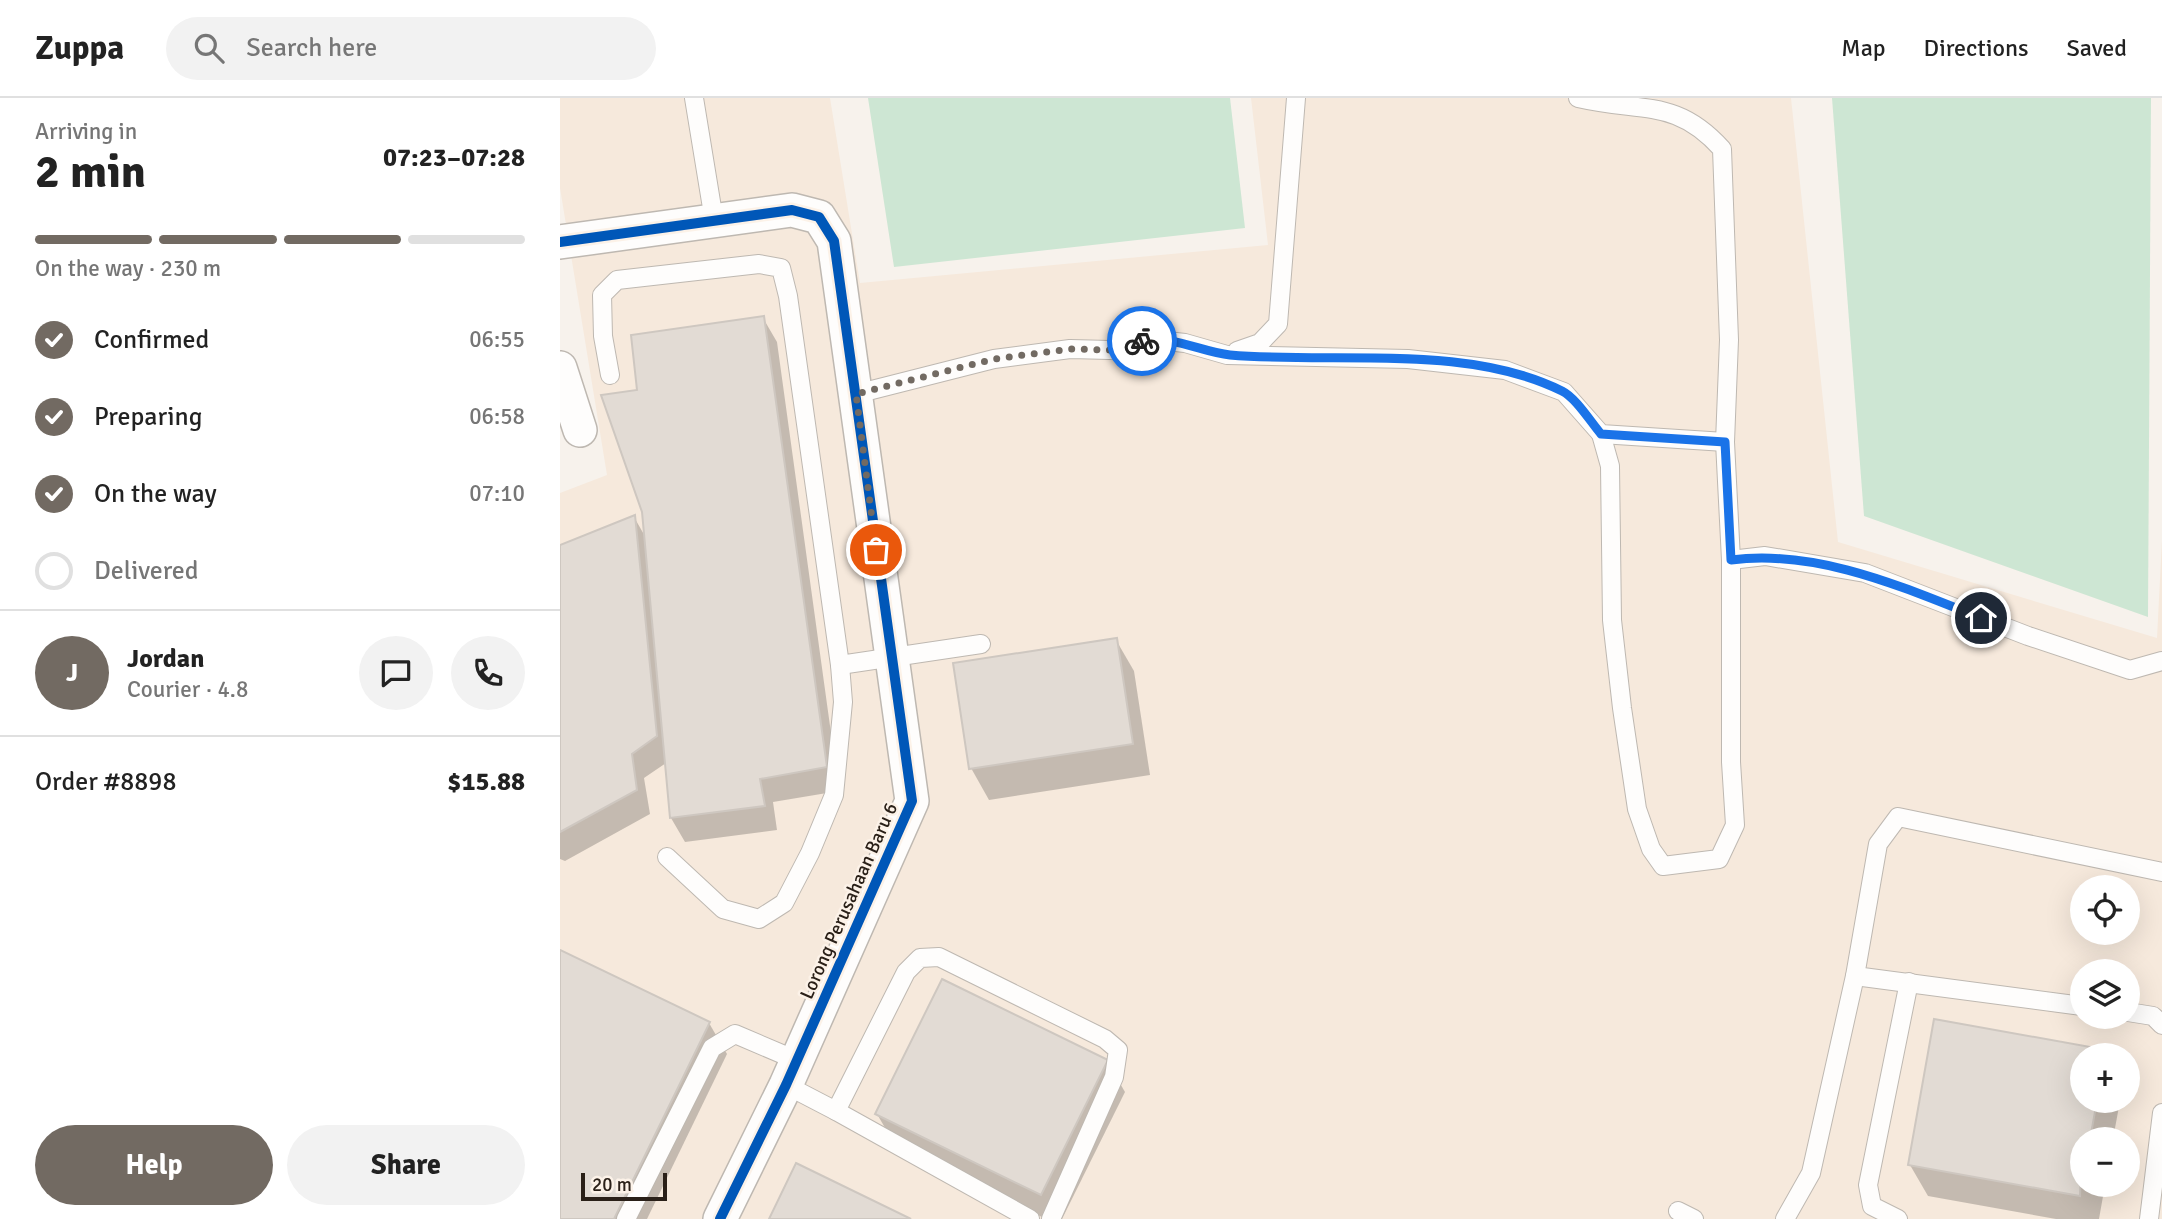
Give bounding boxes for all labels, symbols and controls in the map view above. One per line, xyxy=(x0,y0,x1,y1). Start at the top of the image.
search box xyxy=(166,17,656,80)
text: Zuppa xyxy=(35,28,124,69)
icon: search xyxy=(190,29,228,67)
text: Search here xyxy=(246,32,377,64)
text: Map xyxy=(1841,33,1886,63)
text: Directions xyxy=(1924,33,2029,63)
text: Saved xyxy=(2067,33,2127,63)
text: Arriving in xyxy=(35,117,137,146)
text: 07:23–07:28 xyxy=(383,142,525,174)
text: 2 min xyxy=(35,144,146,200)
text: On the way · 230 m xyxy=(35,254,221,283)
courier xyxy=(1107,306,1177,376)
icon: check xyxy=(35,321,73,359)
icon: bike xyxy=(1123,322,1161,360)
text: Confirmed xyxy=(94,324,209,356)
text: 06:55 xyxy=(469,325,525,354)
icon: check xyxy=(35,398,73,436)
text: Preparing xyxy=(94,401,202,433)
text: 06:58 xyxy=(469,402,525,431)
icon: check xyxy=(35,475,73,513)
text: On the way xyxy=(94,478,217,510)
text: 07:10 xyxy=(469,479,525,508)
pin xyxy=(846,520,906,580)
icon: bag xyxy=(857,531,895,569)
text: Delivered xyxy=(94,555,199,587)
pin xyxy=(1951,588,2011,648)
icon: home xyxy=(1962,599,2000,637)
button: chat xyxy=(359,636,433,710)
button: phone xyxy=(451,636,525,710)
text: Jordan xyxy=(127,643,204,675)
text: J xyxy=(66,657,78,689)
text: Courier · 4.8 xyxy=(127,675,248,704)
text: Order #8898 xyxy=(35,766,176,798)
text: $15.88 xyxy=(447,766,525,798)
street label: Lorong Perusahaan Baru 6 xyxy=(795,799,903,1003)
map controls xyxy=(2070,875,2140,1197)
button: locate xyxy=(2070,875,2140,945)
button: layers xyxy=(2070,959,2140,1029)
button: + xyxy=(2070,1043,2140,1113)
button: Help xyxy=(35,1125,273,1205)
button: Share xyxy=(287,1125,525,1205)
button: − xyxy=(2070,1127,2140,1197)
scale bar xyxy=(581,1170,667,1202)
text: 20 m xyxy=(592,1173,632,1197)

